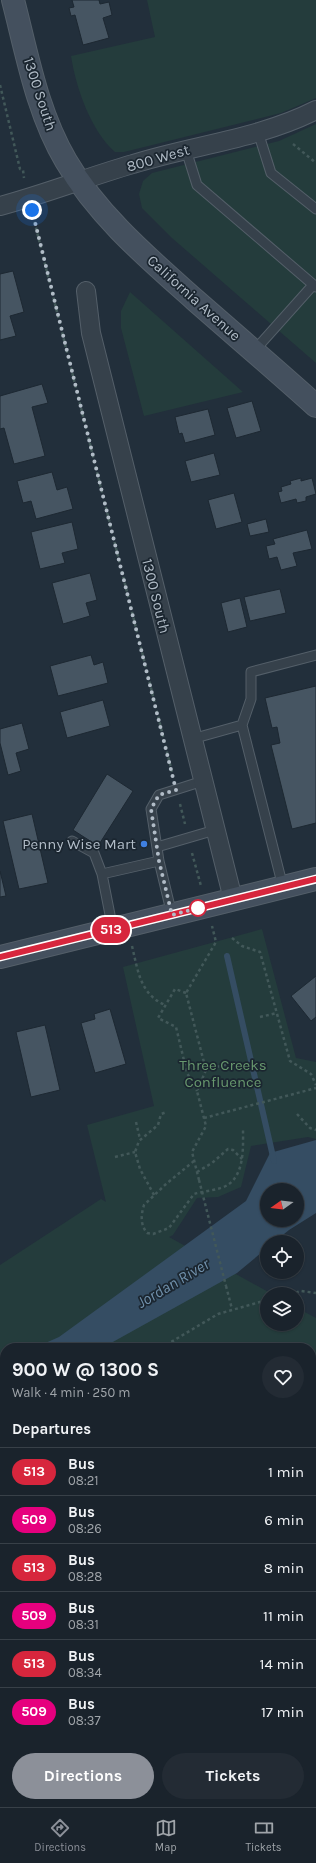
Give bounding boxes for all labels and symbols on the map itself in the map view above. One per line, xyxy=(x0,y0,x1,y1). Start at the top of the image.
street label: 1300 South xyxy=(20,55,60,133)
street label: 800 West xyxy=(124,140,192,176)
your location xyxy=(22,200,42,220)
street label: California Avenue xyxy=(144,251,244,345)
street label: 1300 South xyxy=(138,557,174,635)
place label: Penny Wise Mart xyxy=(22,835,136,853)
marker: Penny Wise Mart xyxy=(139,839,149,849)
unlabelled marker xyxy=(189,899,207,917)
line badge: 513 xyxy=(88,917,134,943)
park label: Three Creeks Confluence xyxy=(179,1056,267,1091)
north arrow xyxy=(260,1183,304,1227)
water label: Jordan River xyxy=(133,1254,213,1312)

